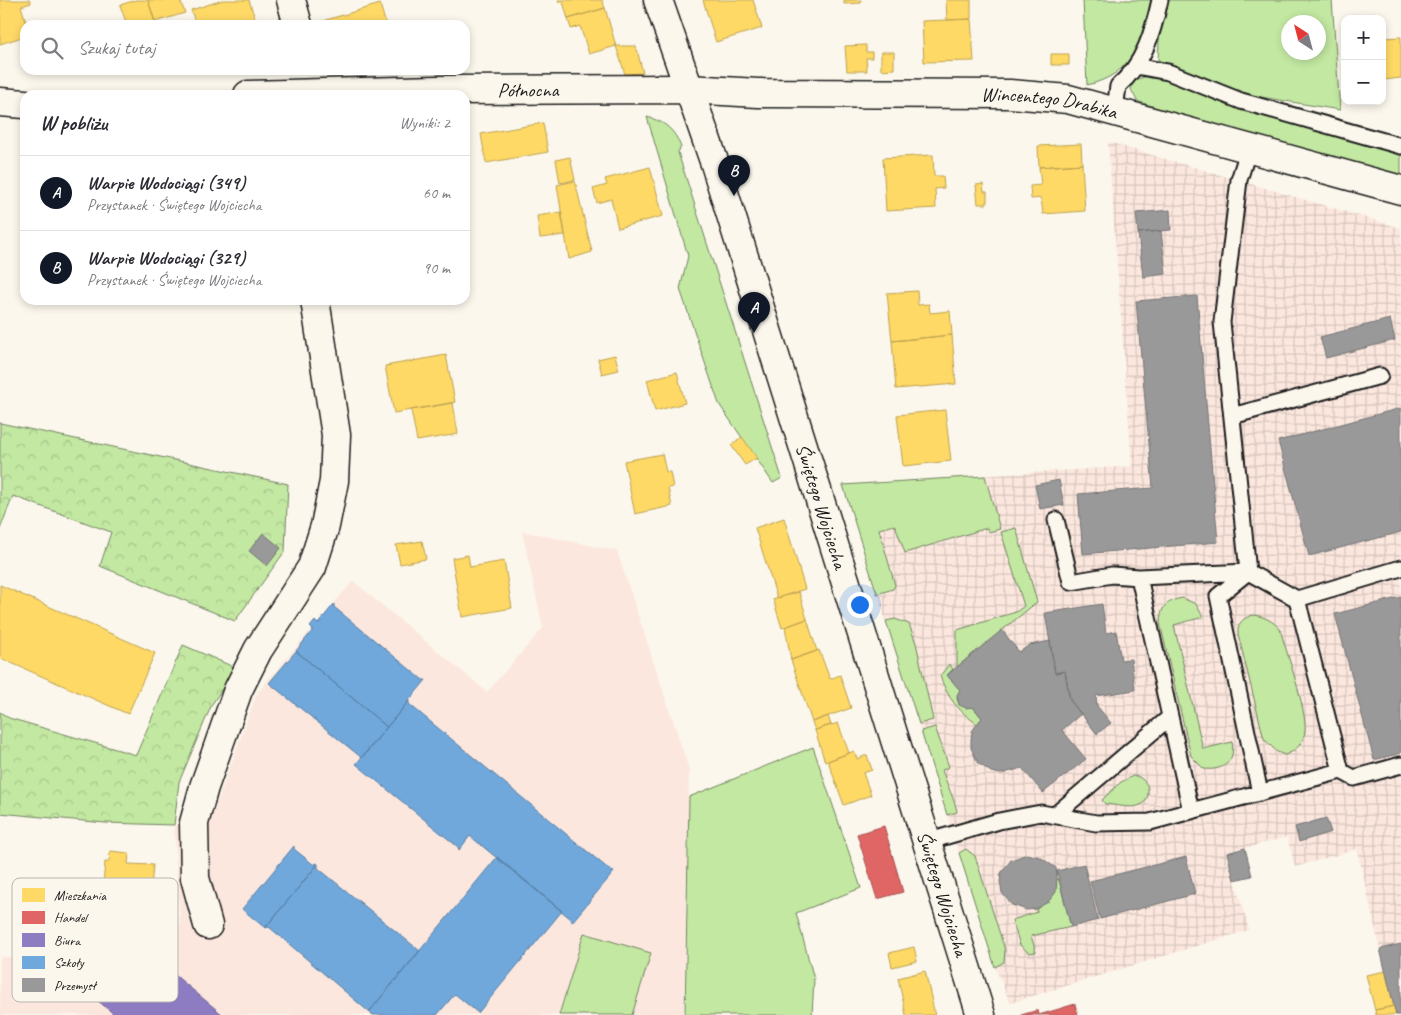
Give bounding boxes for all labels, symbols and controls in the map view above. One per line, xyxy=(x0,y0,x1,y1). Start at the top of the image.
north arrow xyxy=(1281,15,1326,60)
map controls xyxy=(1341,15,1386,105)
button: + xyxy=(1341,15,1386,60)
search box xyxy=(20,20,470,75)
icon: search xyxy=(38,34,66,62)
text: Szukaj tutaj xyxy=(78,36,155,60)
button: − xyxy=(1341,60,1386,105)
street label: Północna xyxy=(497,77,560,102)
street label: Wincentego Drabika xyxy=(981,81,1121,125)
text: W pobliżu xyxy=(40,110,107,136)
text: Wyniki: 2 xyxy=(399,113,450,133)
pin: B xyxy=(718,155,750,196)
text: Warpie Wodociągi (349) xyxy=(87,171,245,195)
text: A xyxy=(52,183,60,203)
text: 60 m xyxy=(423,183,450,203)
text: Przystanek · Świętego Wojciecha xyxy=(87,195,261,215)
text: Warpie Wodociągi (329) xyxy=(87,246,245,270)
text: B xyxy=(52,258,60,278)
text: 90 m xyxy=(423,258,450,278)
text: Przystanek · Świętego Wojciecha xyxy=(87,270,261,290)
pin: A xyxy=(738,292,770,333)
street label: Świętego Wojciecha xyxy=(791,440,854,574)
your location xyxy=(847,592,873,618)
street label: Świętego Wojciecha xyxy=(912,828,975,961)
legend xyxy=(12,878,178,1002)
text: Mieszkania xyxy=(54,887,107,904)
text: Handel xyxy=(54,909,89,926)
text: Biura xyxy=(54,932,81,949)
text: Szkoły xyxy=(54,954,85,971)
text: Przemysł xyxy=(54,977,98,994)

